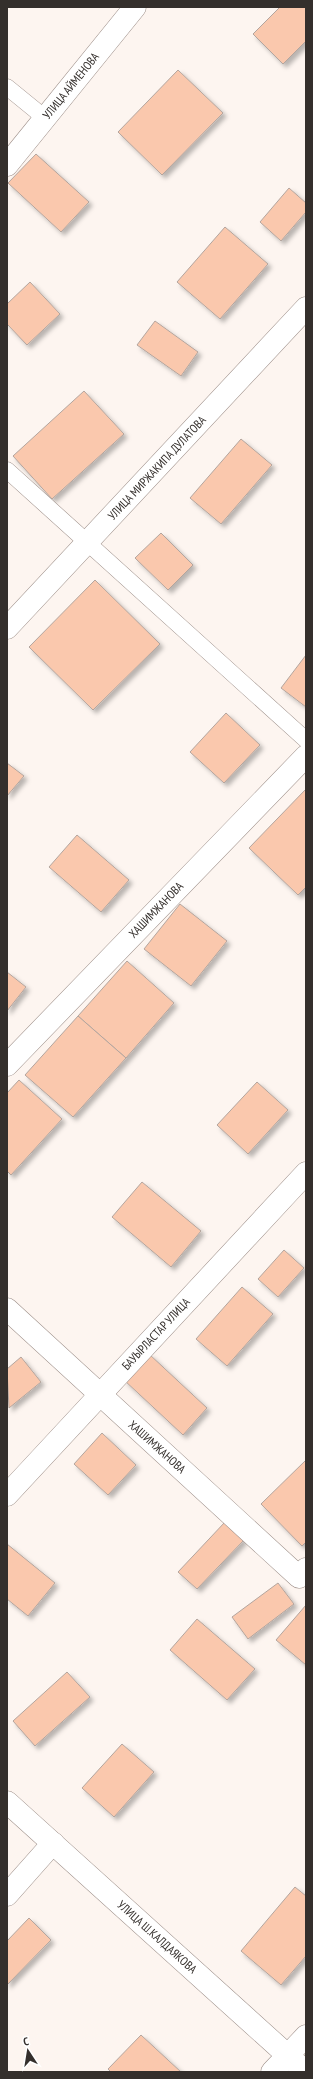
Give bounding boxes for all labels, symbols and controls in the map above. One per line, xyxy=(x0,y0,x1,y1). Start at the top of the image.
street label: УЛИЦА АЙМЕНОВА xyxy=(39,49,102,122)
street label: УЛИЦА МИРЖАКИПА ДУЛАТОВА xyxy=(104,412,209,523)
street label: ХАШИМЖАНОВА xyxy=(125,878,186,941)
street label: БАУЫРЛАСТАР УЛИЦА xyxy=(118,1294,193,1373)
street label: ХАШИМЖАНОВА xyxy=(126,1417,189,1476)
street label: УЛИЦА Ш.КАЛДАЯКОВА xyxy=(115,1897,200,1976)
north arrow xyxy=(8,2031,48,2071)
text: С xyxy=(22,2034,30,2049)

